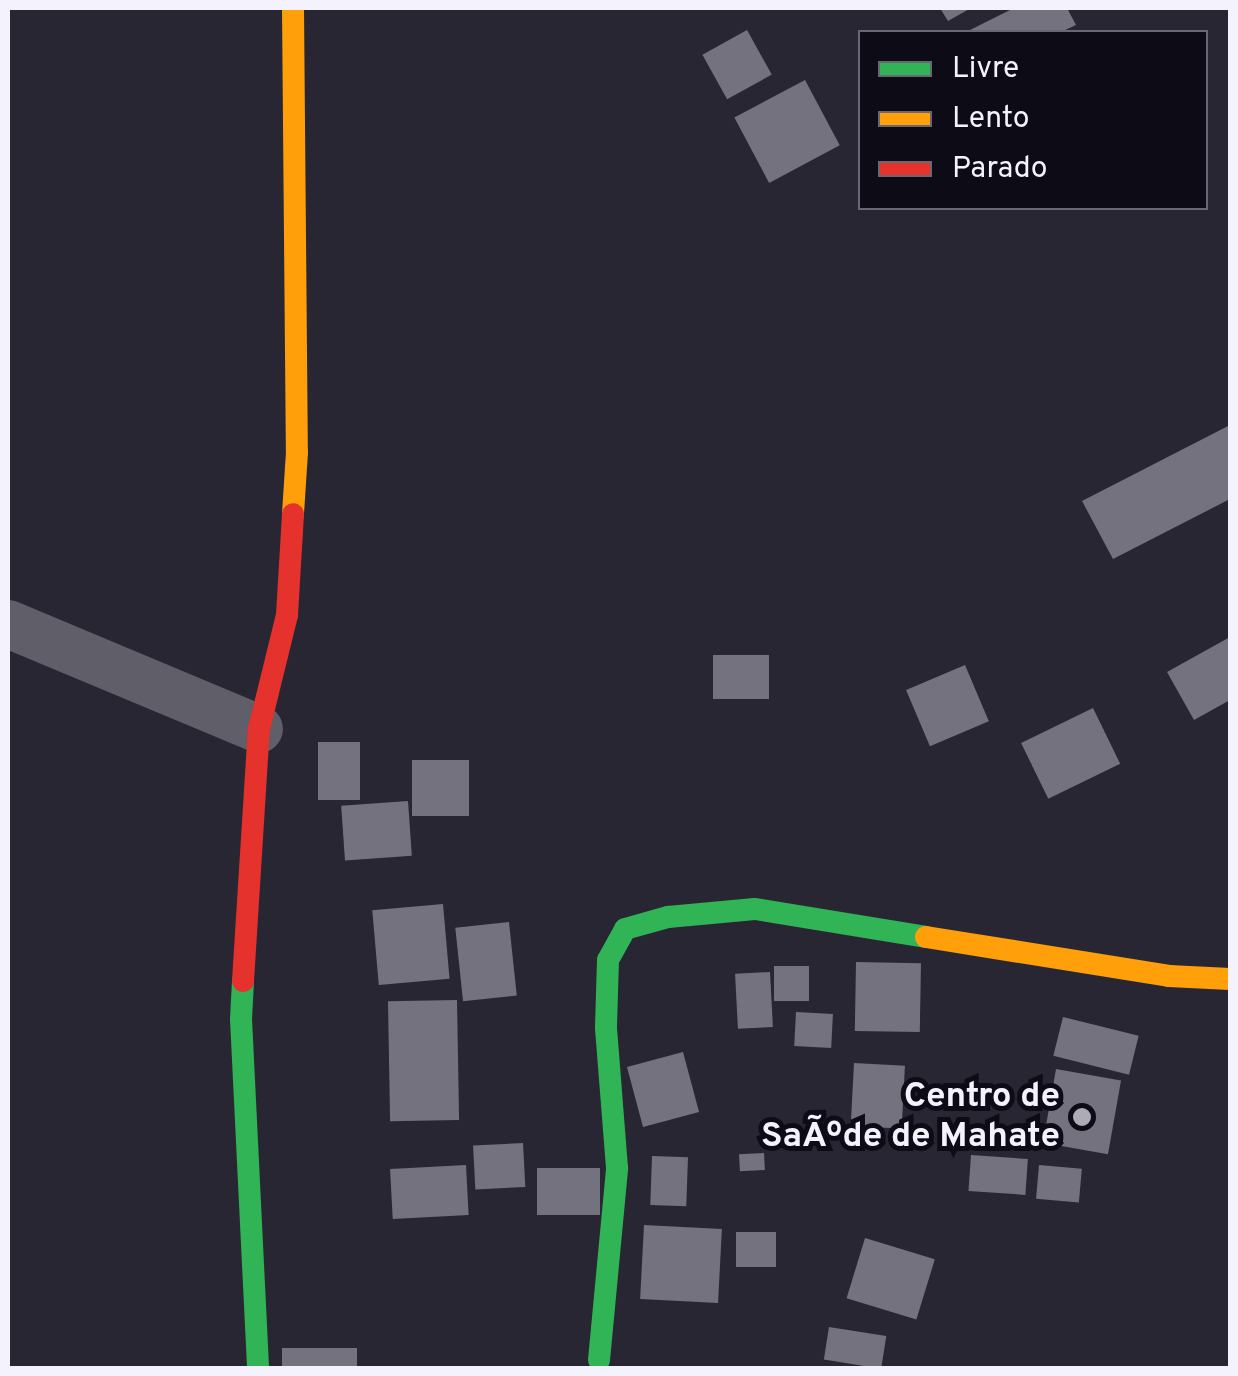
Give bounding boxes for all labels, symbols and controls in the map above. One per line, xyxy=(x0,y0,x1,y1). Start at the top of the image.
legend xyxy=(858,30,1208,210)
text: Livre xyxy=(952,51,1019,88)
text: Lento xyxy=(952,101,1029,138)
text: Parado xyxy=(952,151,1047,188)
place label: Centro de SaÃºde de Mahate xyxy=(761,1076,1060,1158)
marker: Centro de SaÃºde de Mahate xyxy=(1069,1104,1095,1130)

